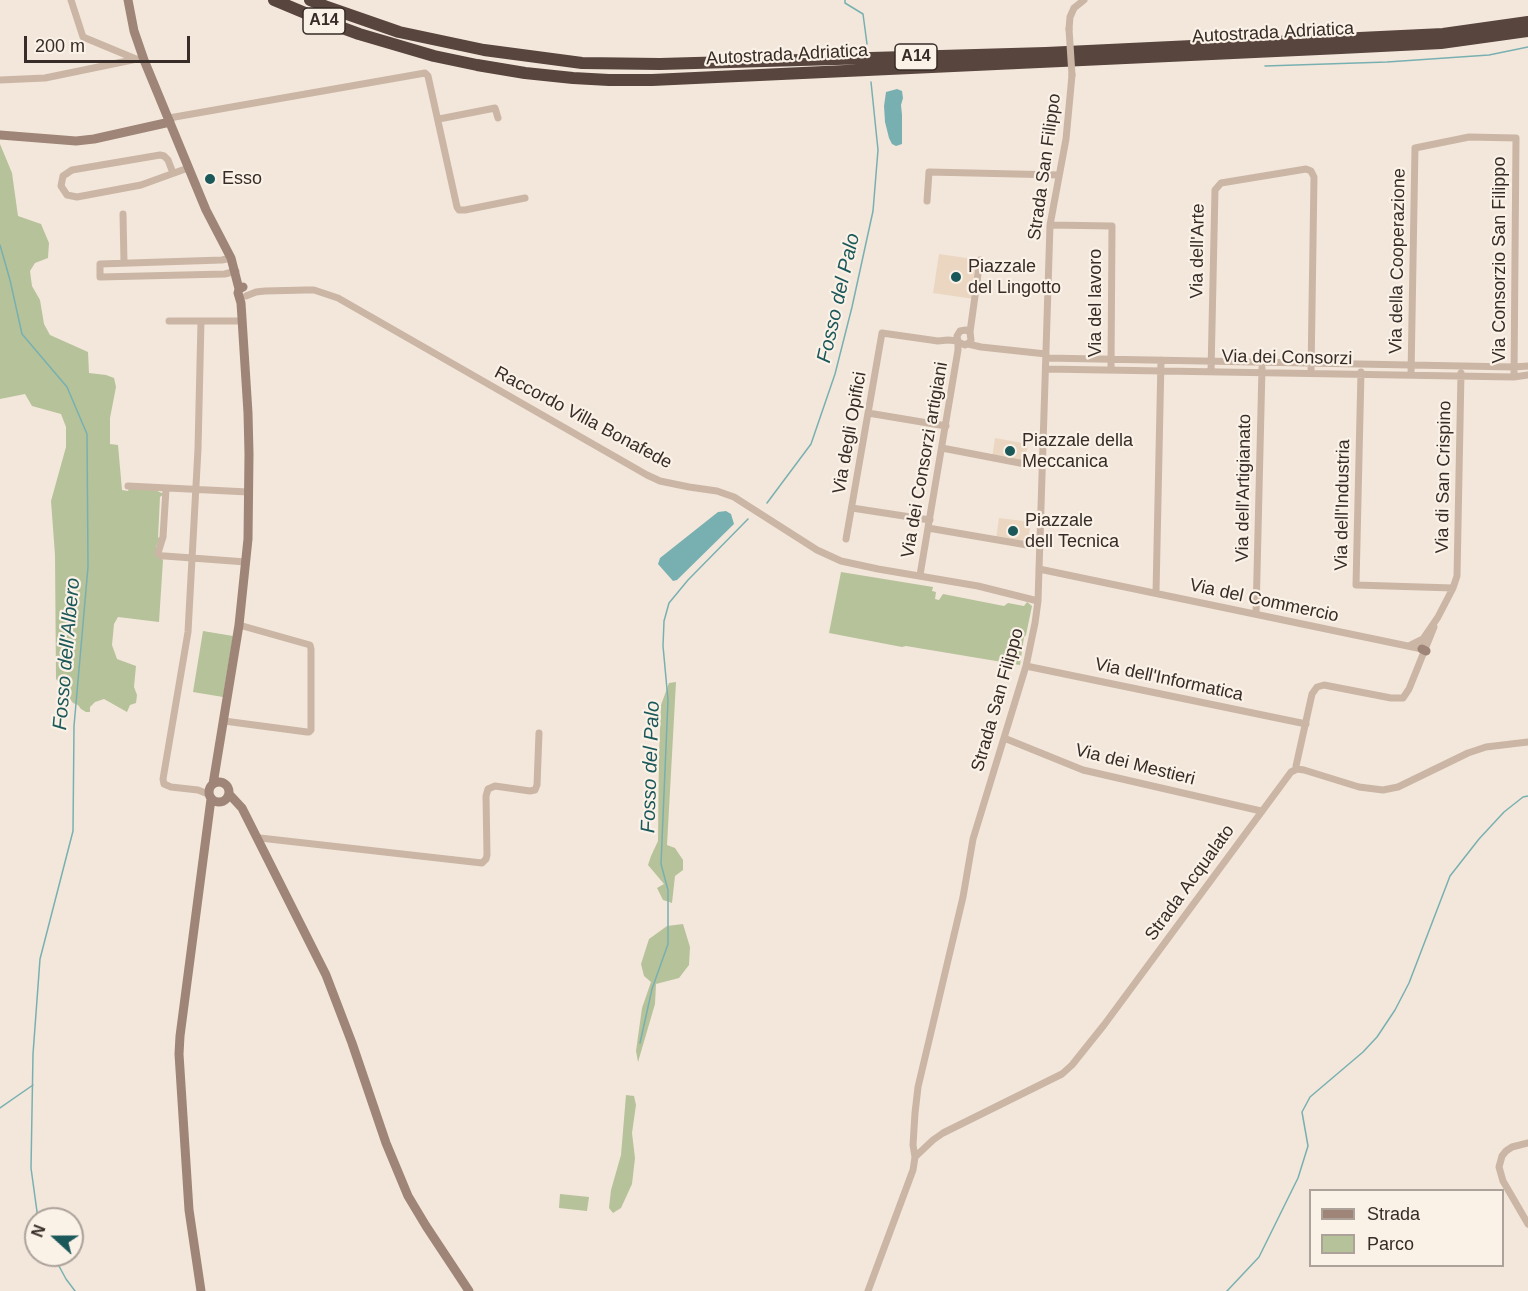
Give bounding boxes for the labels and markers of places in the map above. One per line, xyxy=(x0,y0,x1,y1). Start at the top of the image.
place label: Esso xyxy=(222,168,262,190)
marker: Esso xyxy=(203,172,217,186)
place label: Piazzale del Lingotto xyxy=(968,256,1061,298)
marker: Piazzale del Lingotto xyxy=(949,270,963,284)
place label: Piazzale della Meccanica xyxy=(1022,430,1133,472)
marker: Piazzale della Meccanica xyxy=(1003,444,1017,458)
place label: Piazzale dell Tecnica xyxy=(1025,510,1119,552)
marker: Piazzale dell Tecnica xyxy=(1006,524,1020,538)

